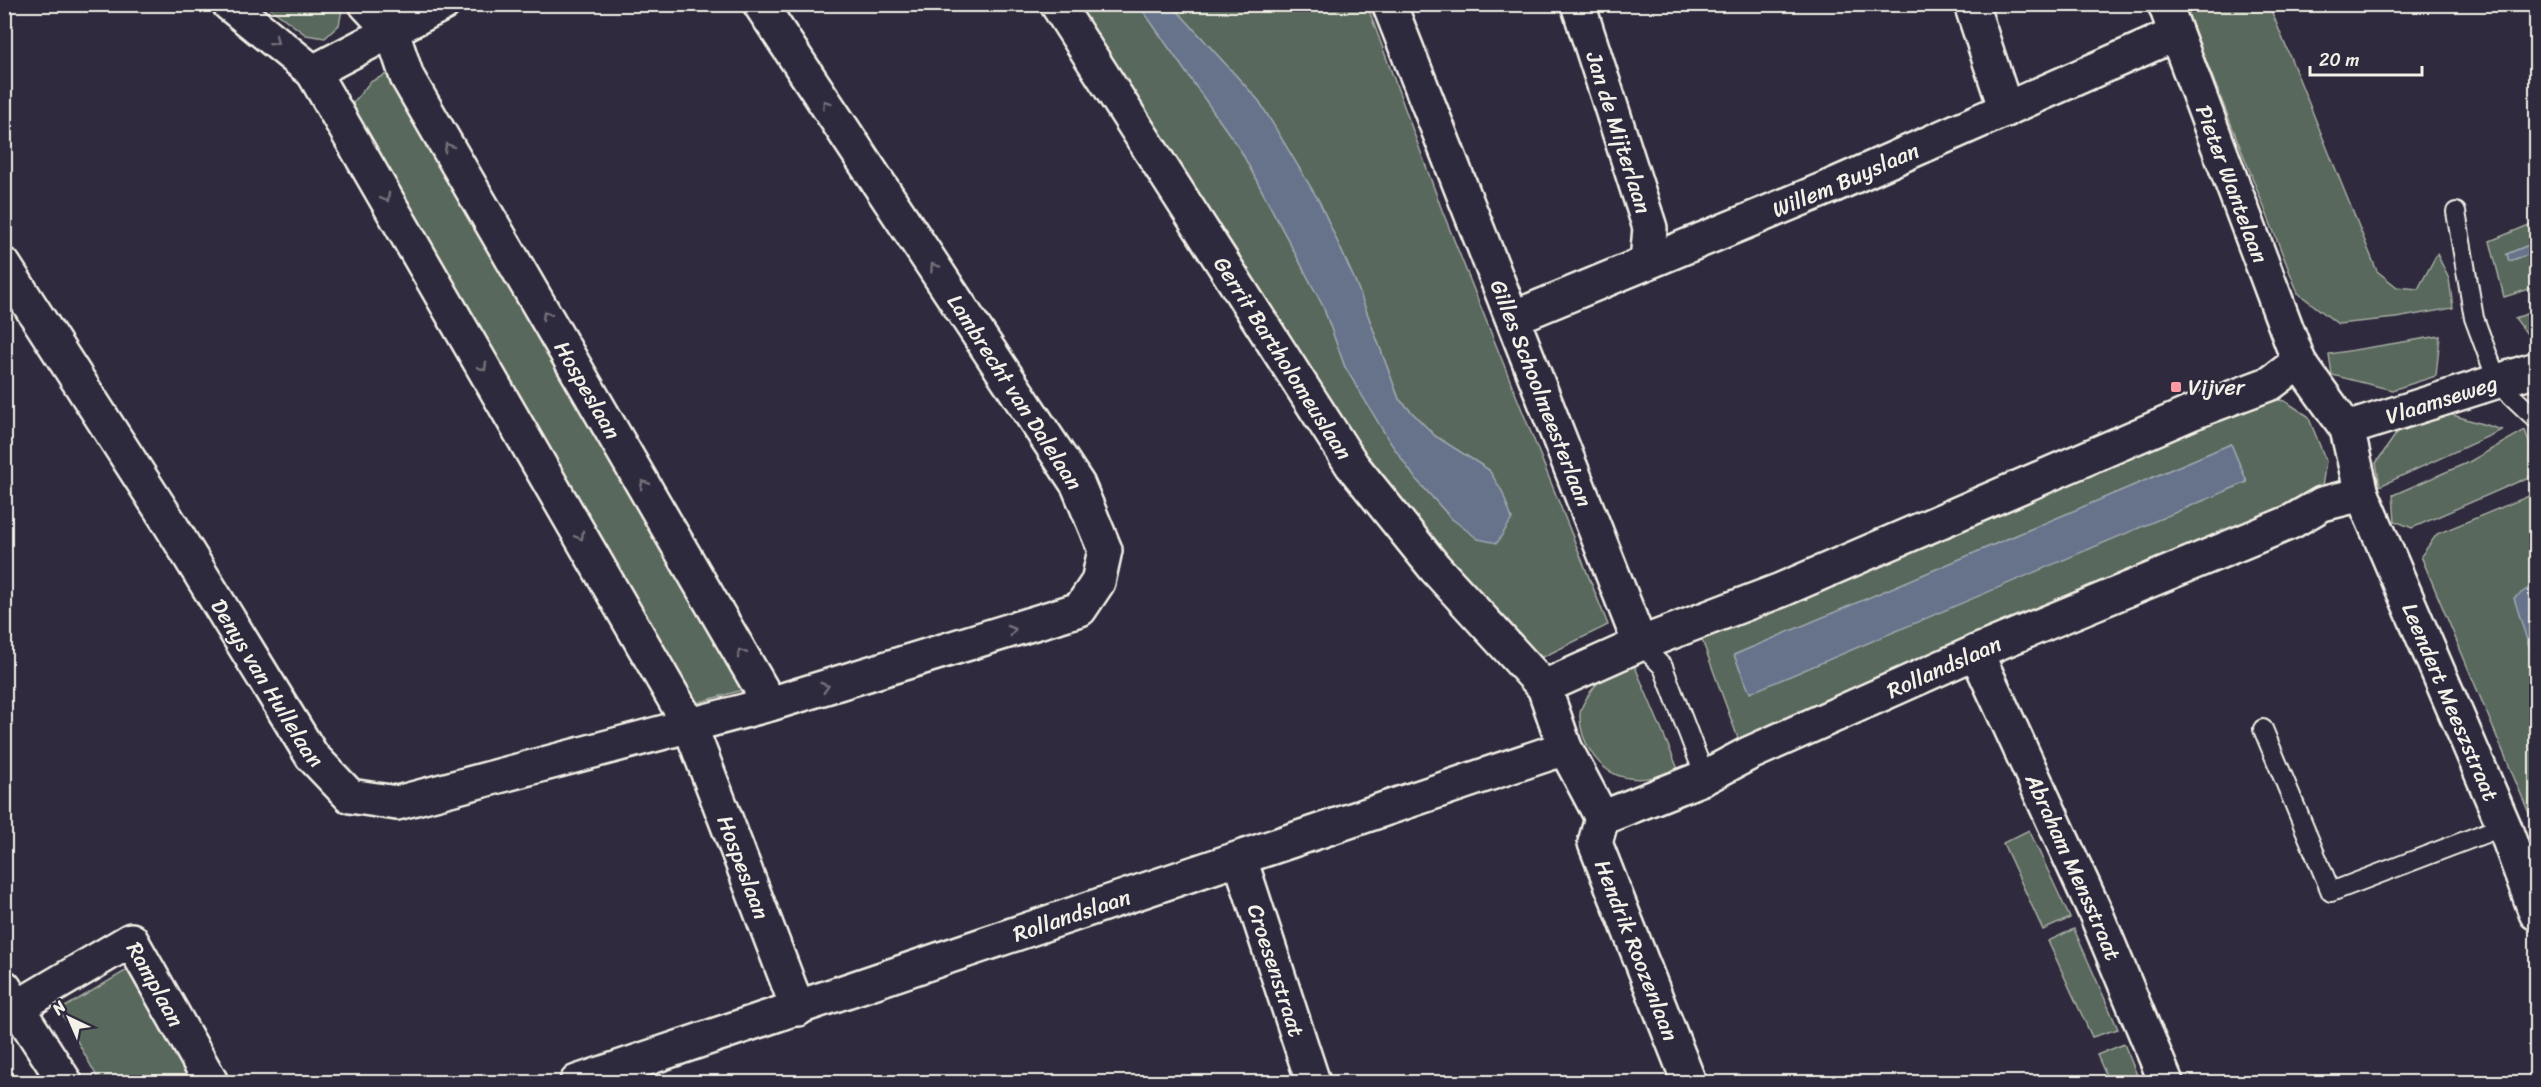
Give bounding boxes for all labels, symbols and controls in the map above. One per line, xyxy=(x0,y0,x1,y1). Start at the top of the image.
one-way arrow xyxy=(268,34,279,45)
scale bar xyxy=(2310,39,2422,77)
text: 20 m xyxy=(2319,44,2359,76)
street label: Jan de Mijterlaan xyxy=(1575,45,1664,219)
street label: Pieter Wantelaan xyxy=(2185,99,2280,269)
one-way arrow xyxy=(822,100,833,111)
street label: Willem Buyslaan xyxy=(1766,130,1925,228)
one-way arrow xyxy=(443,143,455,153)
one-way arrow xyxy=(378,192,390,202)
street label: Gerrit Bartholomeuslaan xyxy=(1203,248,1364,468)
one-way arrow xyxy=(930,262,941,273)
street label: Gilles Schoolmeesterlaan xyxy=(1479,274,1604,513)
street label: Lambrecht van Dalelaan xyxy=(937,286,1094,498)
one-way arrow xyxy=(541,311,553,321)
street label: Hospeslaan xyxy=(544,333,632,447)
one-way arrow xyxy=(476,361,487,371)
street label: Vlaamseweg xyxy=(2380,363,2502,435)
place label: Vijver xyxy=(2188,368,2246,407)
marker: Vijver xyxy=(2169,380,2183,394)
one-way arrow xyxy=(640,480,651,490)
one-way arrow xyxy=(573,530,585,540)
street label: Denys van Hullelaan xyxy=(200,590,334,777)
street label: Leendert Meeszstraat xyxy=(2391,596,2511,808)
one-way arrow xyxy=(1006,624,1017,637)
street label: Rollandslaan xyxy=(1880,624,2008,710)
one-way arrow xyxy=(736,649,748,659)
one-way arrow xyxy=(819,682,830,694)
street label: Abraham Mensstraat xyxy=(2014,766,2133,967)
street label: Hospeslaan xyxy=(706,809,782,925)
street label: Hendrik Roozenlaan xyxy=(1584,853,1690,1047)
street label: Rollandslaan xyxy=(1007,877,1136,953)
street label: Croesenstraat xyxy=(1236,898,1317,1042)
street label: Ramplaan xyxy=(116,934,196,1034)
north arrow xyxy=(39,988,99,1048)
text: N xyxy=(44,993,74,1023)

